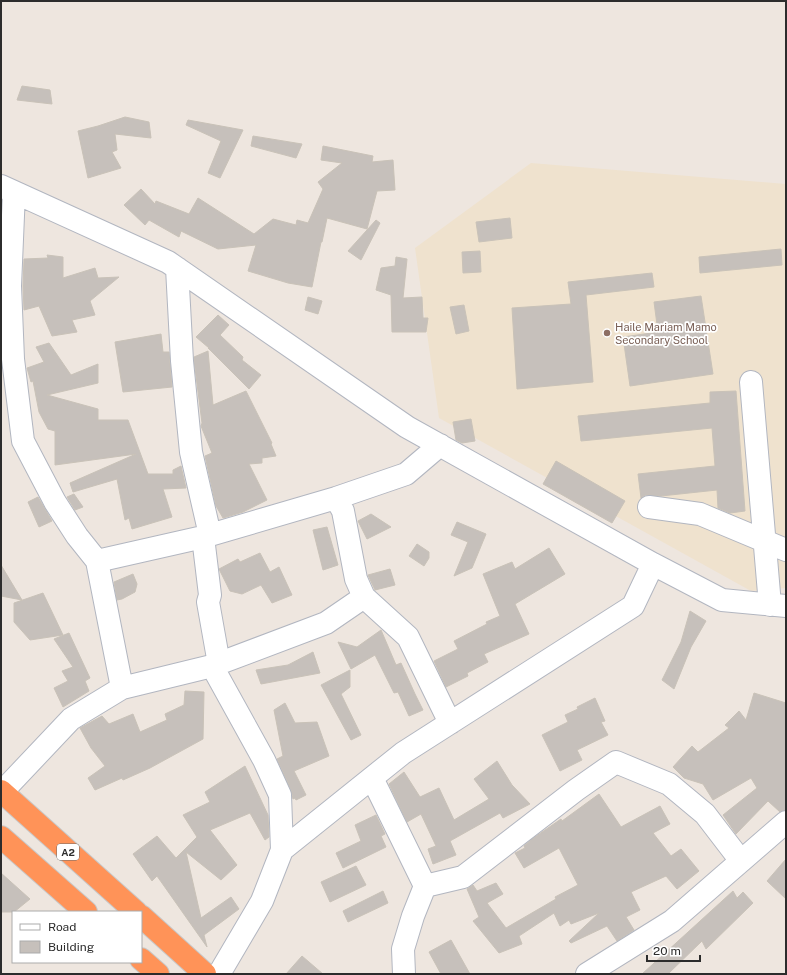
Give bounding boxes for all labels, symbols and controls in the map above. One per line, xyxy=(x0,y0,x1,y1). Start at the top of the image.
place label: Haile Mariam Mamo Secondary School xyxy=(615,321,717,346)
marker: Haile Mariam Mamo Secondary School xyxy=(602,328,612,338)
road number: A2 xyxy=(57,844,79,860)
legend xyxy=(12,911,142,963)
text: Road xyxy=(48,920,76,934)
scale bar xyxy=(647,937,700,963)
text: Building xyxy=(48,940,94,954)
text: 20 m xyxy=(653,944,681,958)

